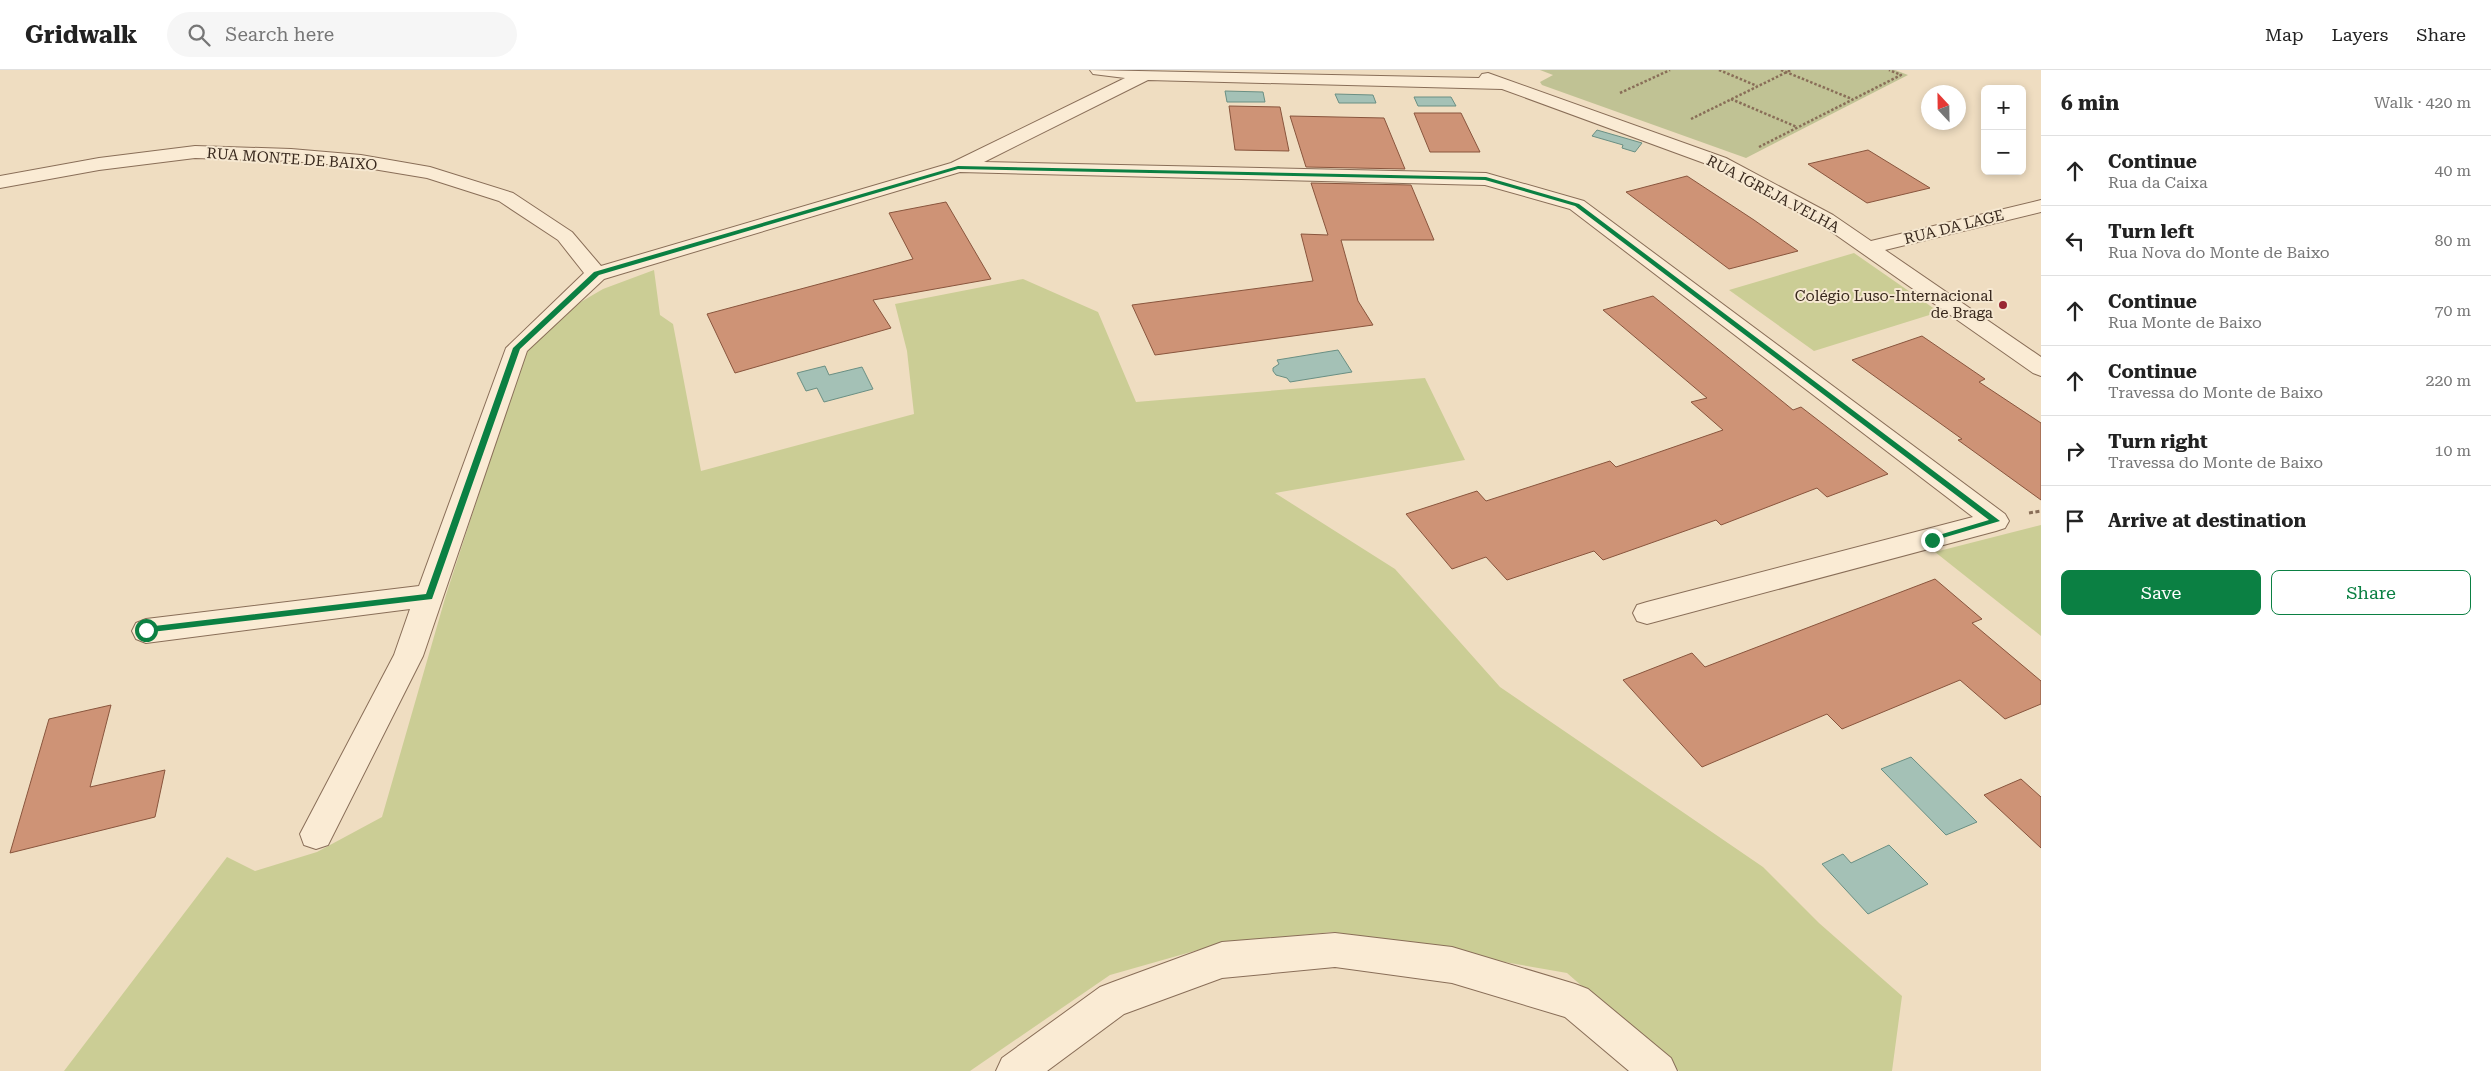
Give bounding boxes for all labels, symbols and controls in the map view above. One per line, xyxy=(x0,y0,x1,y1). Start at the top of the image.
search box xyxy=(167,12,517,57)
text: Gridwalk xyxy=(25,21,137,49)
icon: search xyxy=(185,21,213,49)
text: Search here xyxy=(225,23,334,46)
text: Map xyxy=(2265,24,2304,45)
text: Layers xyxy=(2332,24,2388,45)
text: Share xyxy=(2416,24,2466,45)
north arrow xyxy=(1921,85,1966,130)
map controls xyxy=(1981,85,2026,175)
button: + xyxy=(1981,85,2026,130)
text: 6 min xyxy=(2061,91,2119,115)
text: Walk · 420 m xyxy=(2374,93,2471,112)
button: − xyxy=(1981,130,2026,175)
street label: RUA MONTE DE BAIXO xyxy=(206,144,378,174)
text: Continue xyxy=(2108,150,2197,173)
street label: RUA IGREJA VELHA xyxy=(1703,151,1843,237)
icon: ahead xyxy=(2061,157,2089,185)
text: 40 m xyxy=(2434,161,2471,180)
text: Rua da Caixa xyxy=(2108,173,2208,192)
street label: RUA DA LAGE xyxy=(1902,206,2006,248)
text: Turn left xyxy=(2108,220,2194,243)
icon: left xyxy=(2061,227,2089,255)
text: 80 m xyxy=(2434,231,2471,250)
text: Rua Nova do Monte de Baixo xyxy=(2108,243,2330,262)
place label: Colégio Luso-Internacional de Braga xyxy=(1795,287,1993,322)
text: Continue xyxy=(2108,290,2197,313)
icon: ahead xyxy=(2061,297,2089,325)
marker: Colégio Luso-Internacional de Braga xyxy=(1997,299,2009,311)
text: 70 m xyxy=(2434,301,2471,320)
text: Rua Monte de Baixo xyxy=(2108,313,2262,332)
text: Continue xyxy=(2108,360,2197,383)
icon: ahead xyxy=(2061,367,2089,395)
text: 220 m xyxy=(2425,371,2471,390)
text: Travessa do Monte de Baixo xyxy=(2108,383,2323,402)
text: Turn right xyxy=(2108,430,2208,453)
icon: right xyxy=(2061,437,2089,465)
text: 10 m xyxy=(2434,441,2471,460)
text: Travessa do Monte de Baixo xyxy=(2108,453,2323,472)
icon: arrive xyxy=(2061,507,2089,535)
text: Arrive at destination xyxy=(2108,509,2306,532)
route end xyxy=(1921,529,1944,552)
button: Save xyxy=(2061,570,2261,615)
button: Share xyxy=(2271,570,2471,615)
route start xyxy=(135,619,158,642)

